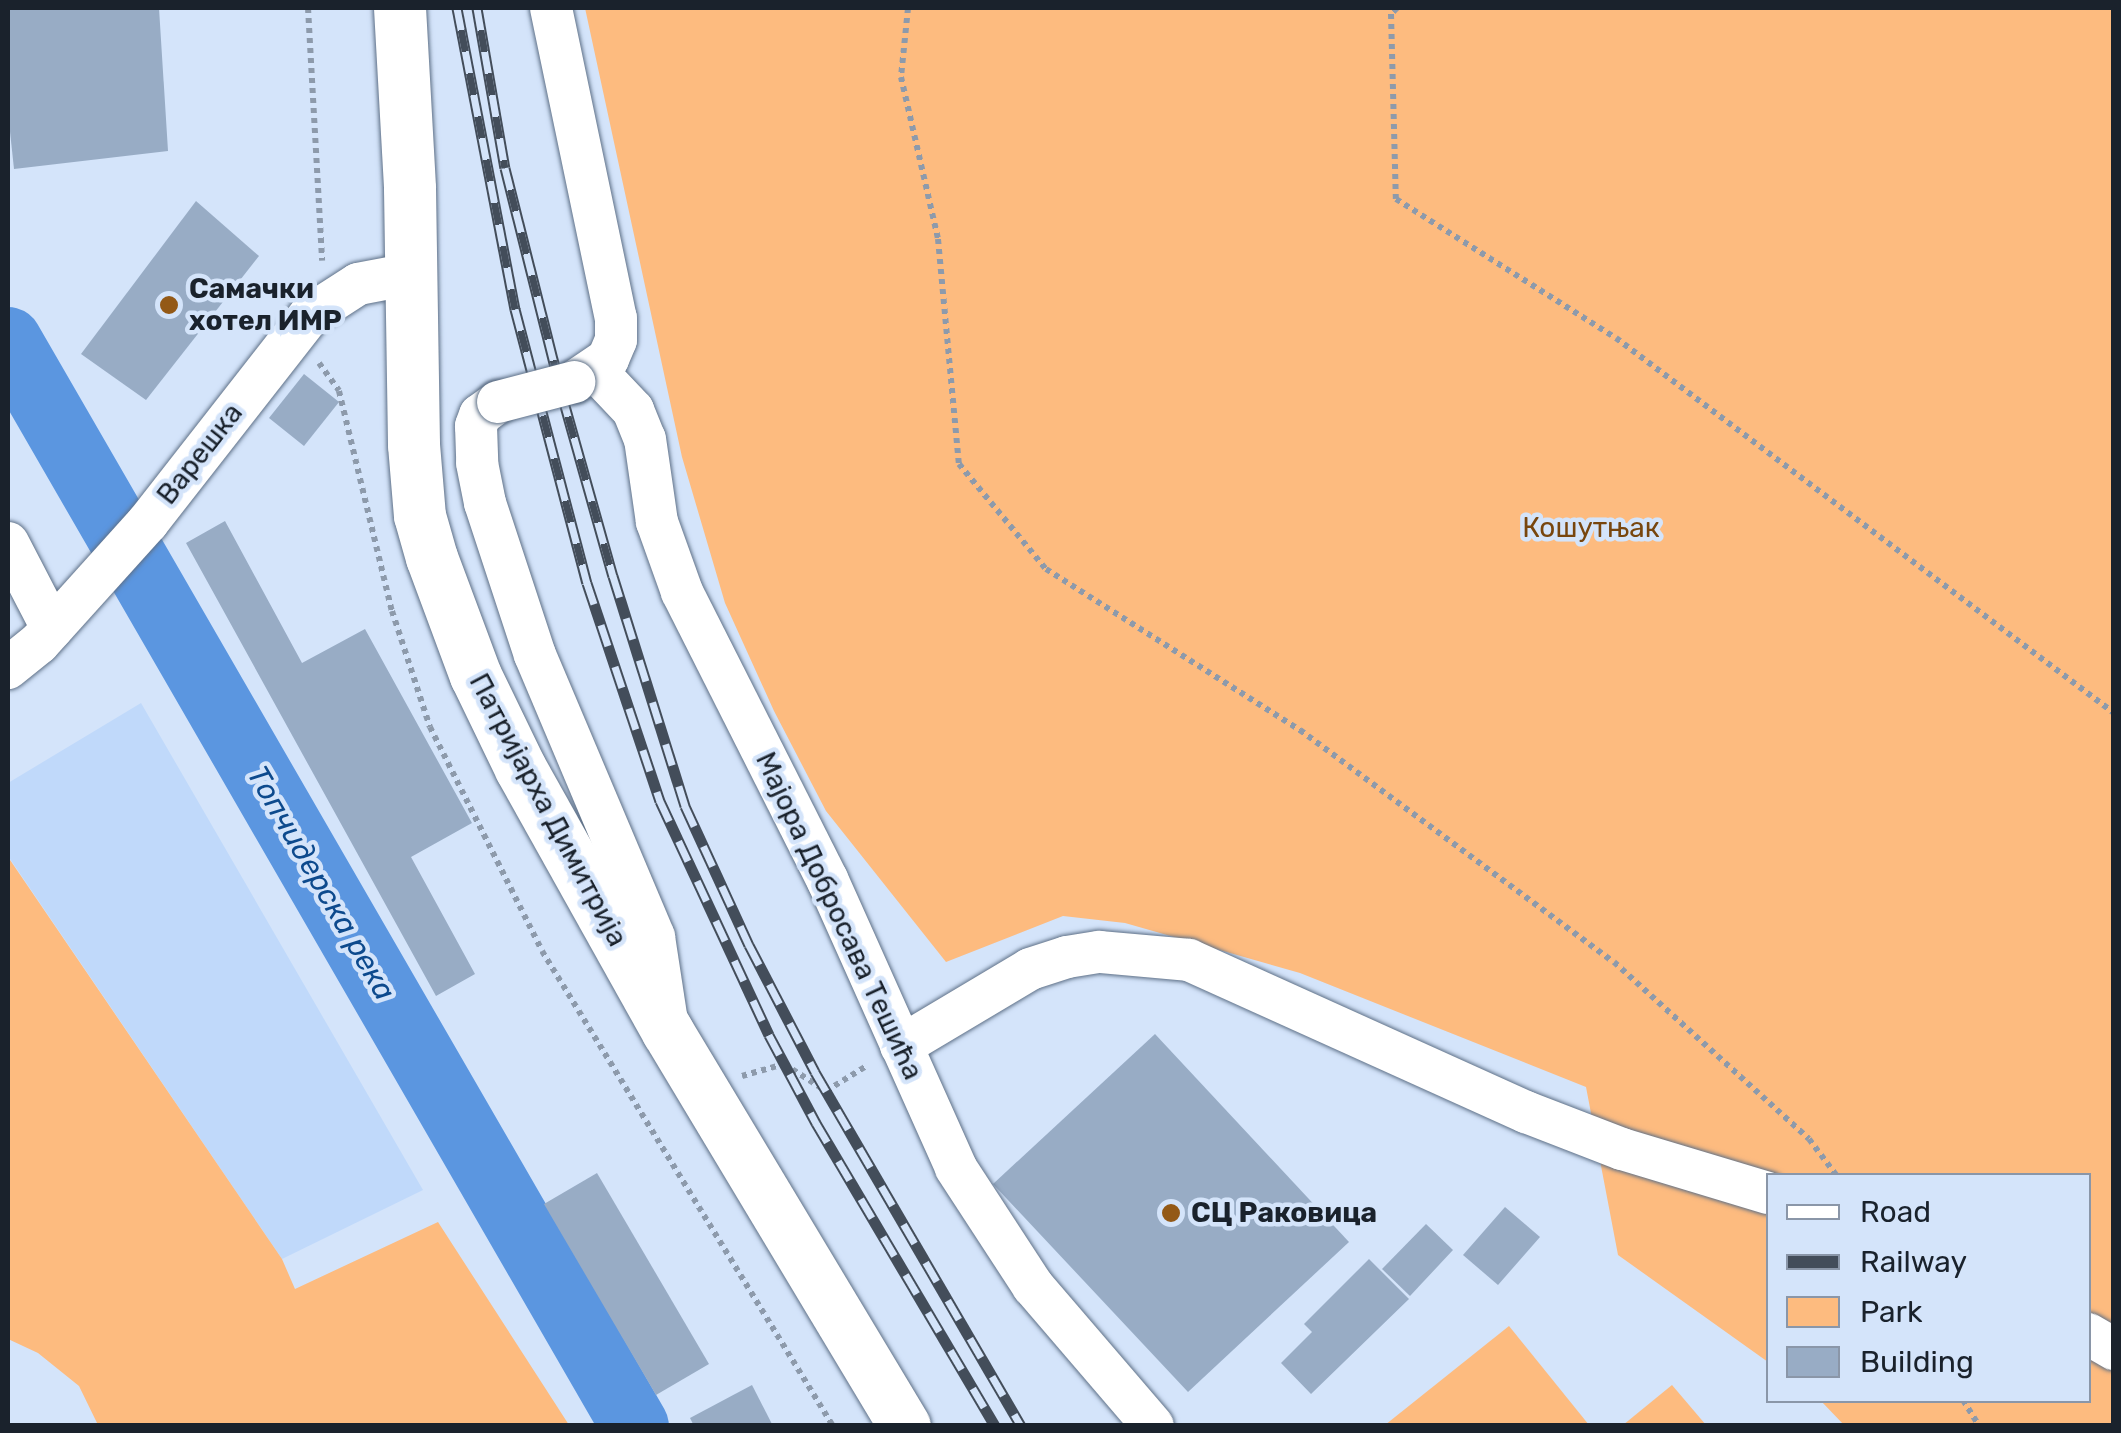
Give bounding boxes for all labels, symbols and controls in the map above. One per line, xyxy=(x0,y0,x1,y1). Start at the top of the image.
place label: Самачки хотел ИМР xyxy=(189,272,342,338)
marker: Самачки хотел ИМР xyxy=(158,294,180,316)
street label: Варешка xyxy=(150,397,250,511)
park label: Кошутњак xyxy=(1522,511,1660,545)
street label: Патријарха Димитрија xyxy=(462,668,634,952)
street label: Мајора Добросава Тешића xyxy=(748,747,930,1085)
water label: Топчидерска река xyxy=(239,759,403,1007)
legend xyxy=(1766,1173,2091,1403)
text: Road xyxy=(1860,1194,1931,1230)
place label: СЦ Раковица xyxy=(1191,1196,1377,1230)
marker: СЦ Раковица xyxy=(1160,1202,1182,1224)
text: Railway xyxy=(1860,1244,1967,1280)
text: Park xyxy=(1860,1294,1922,1330)
text: Building xyxy=(1860,1344,1974,1380)

